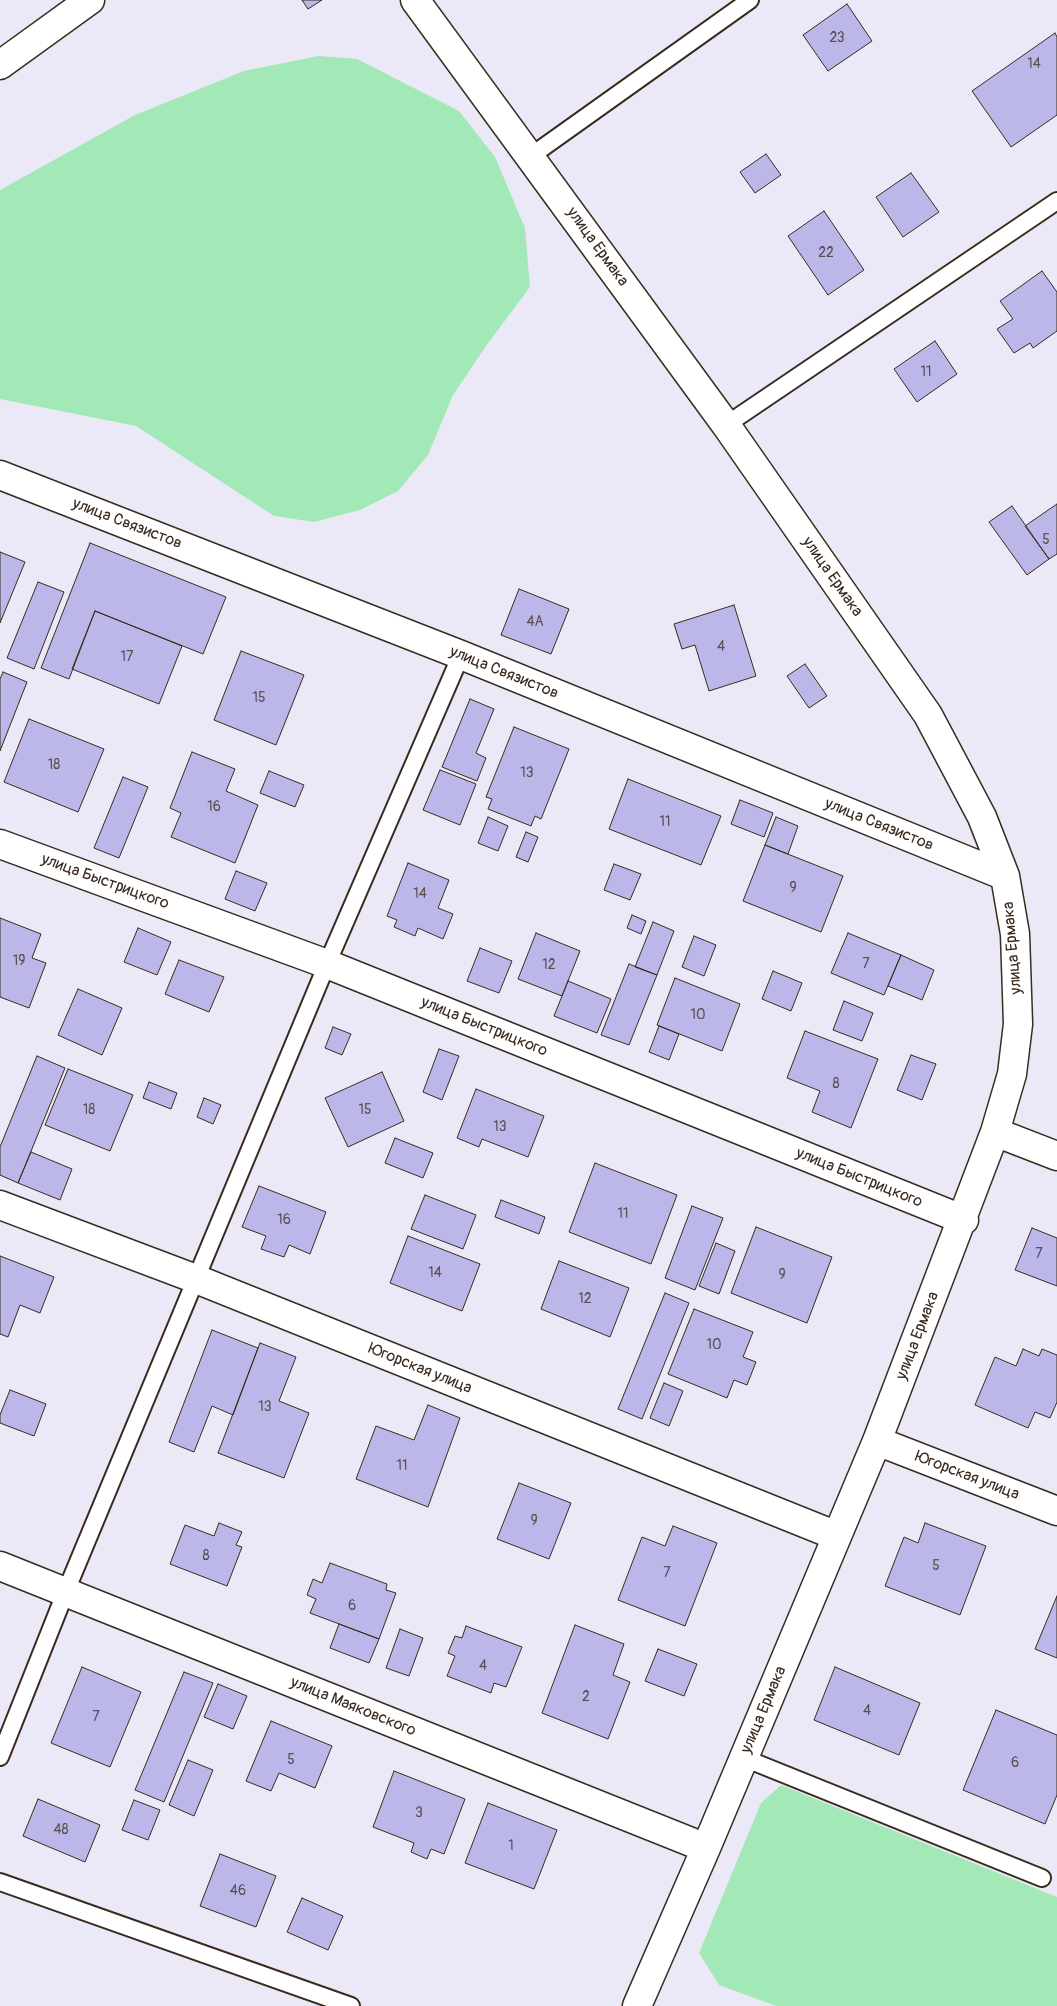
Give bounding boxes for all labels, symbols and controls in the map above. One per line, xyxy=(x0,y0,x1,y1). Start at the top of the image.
house number: 23 xyxy=(829,30,845,46)
house number: 14 xyxy=(1027,56,1041,72)
street label: улица Ермака xyxy=(562,204,632,290)
house number: 22 xyxy=(818,245,834,261)
house number: 11 xyxy=(921,364,931,380)
street label: улица Связистов xyxy=(70,494,184,554)
house number: 5 xyxy=(1042,532,1050,548)
street label: улица Ермака xyxy=(798,533,866,621)
house number: 4А xyxy=(526,614,544,630)
house number: 4 xyxy=(717,639,725,655)
street label: улица Связистов xyxy=(447,642,561,704)
house number: 17 xyxy=(121,649,133,665)
house number: 15 xyxy=(252,690,266,706)
house number: 18 xyxy=(48,757,60,773)
house number: 13 xyxy=(520,765,534,781)
street label: улица Связистов xyxy=(822,794,936,856)
house number: 16 xyxy=(207,799,221,815)
house number: 11 xyxy=(660,814,670,830)
street label: улица Быстрицкого xyxy=(38,850,172,914)
house number: 9 xyxy=(789,880,797,896)
house number: 14 xyxy=(413,886,427,902)
street label: улица Ермака xyxy=(999,901,1027,995)
house number: 19 xyxy=(13,953,25,969)
house number: 7 xyxy=(862,956,870,972)
house number: 12 xyxy=(542,957,556,973)
street label: улица Быстрицкого xyxy=(418,993,550,1061)
house number: 10 xyxy=(690,1007,706,1023)
house number: 8 xyxy=(832,1076,840,1092)
house number: 18 xyxy=(83,1102,95,1118)
house number: 15 xyxy=(358,1102,372,1118)
house number: 13 xyxy=(493,1119,507,1135)
street label: улица Быстрицкого xyxy=(793,1144,925,1212)
house number: 11 xyxy=(618,1206,628,1222)
house number: 16 xyxy=(277,1212,291,1228)
house number: 7 xyxy=(1035,1246,1043,1262)
house number: 14 xyxy=(428,1265,442,1281)
house number: 9 xyxy=(778,1267,786,1283)
street label: улица Ермака xyxy=(892,1289,944,1383)
house number: 12 xyxy=(578,1291,592,1307)
house number: 10 xyxy=(706,1337,722,1353)
street label: Югорская улица xyxy=(365,1339,475,1399)
house number: 13 xyxy=(258,1399,272,1415)
street label: Югорская улица xyxy=(912,1447,1022,1505)
house number: 11 xyxy=(397,1458,407,1474)
house number: 9 xyxy=(530,1513,538,1529)
house number: 8 xyxy=(202,1548,210,1564)
house number: 5 xyxy=(932,1558,940,1574)
house number: 7 xyxy=(663,1565,671,1581)
house number: 6 xyxy=(348,1598,356,1614)
house number: 4 xyxy=(479,1658,487,1674)
street label: улица Ермака xyxy=(737,1664,791,1756)
street label: улица Маяковского xyxy=(287,1673,419,1741)
house number: 2 xyxy=(582,1689,590,1705)
house number: 4 xyxy=(863,1703,871,1719)
house number: 7 xyxy=(92,1709,100,1725)
house number: 5 xyxy=(287,1752,295,1768)
house number: 6 xyxy=(1011,1755,1019,1771)
house number: 3 xyxy=(415,1805,423,1821)
house number: 48 xyxy=(53,1822,69,1838)
house number: 1 xyxy=(508,1838,514,1854)
house number: 46 xyxy=(230,1883,246,1899)

